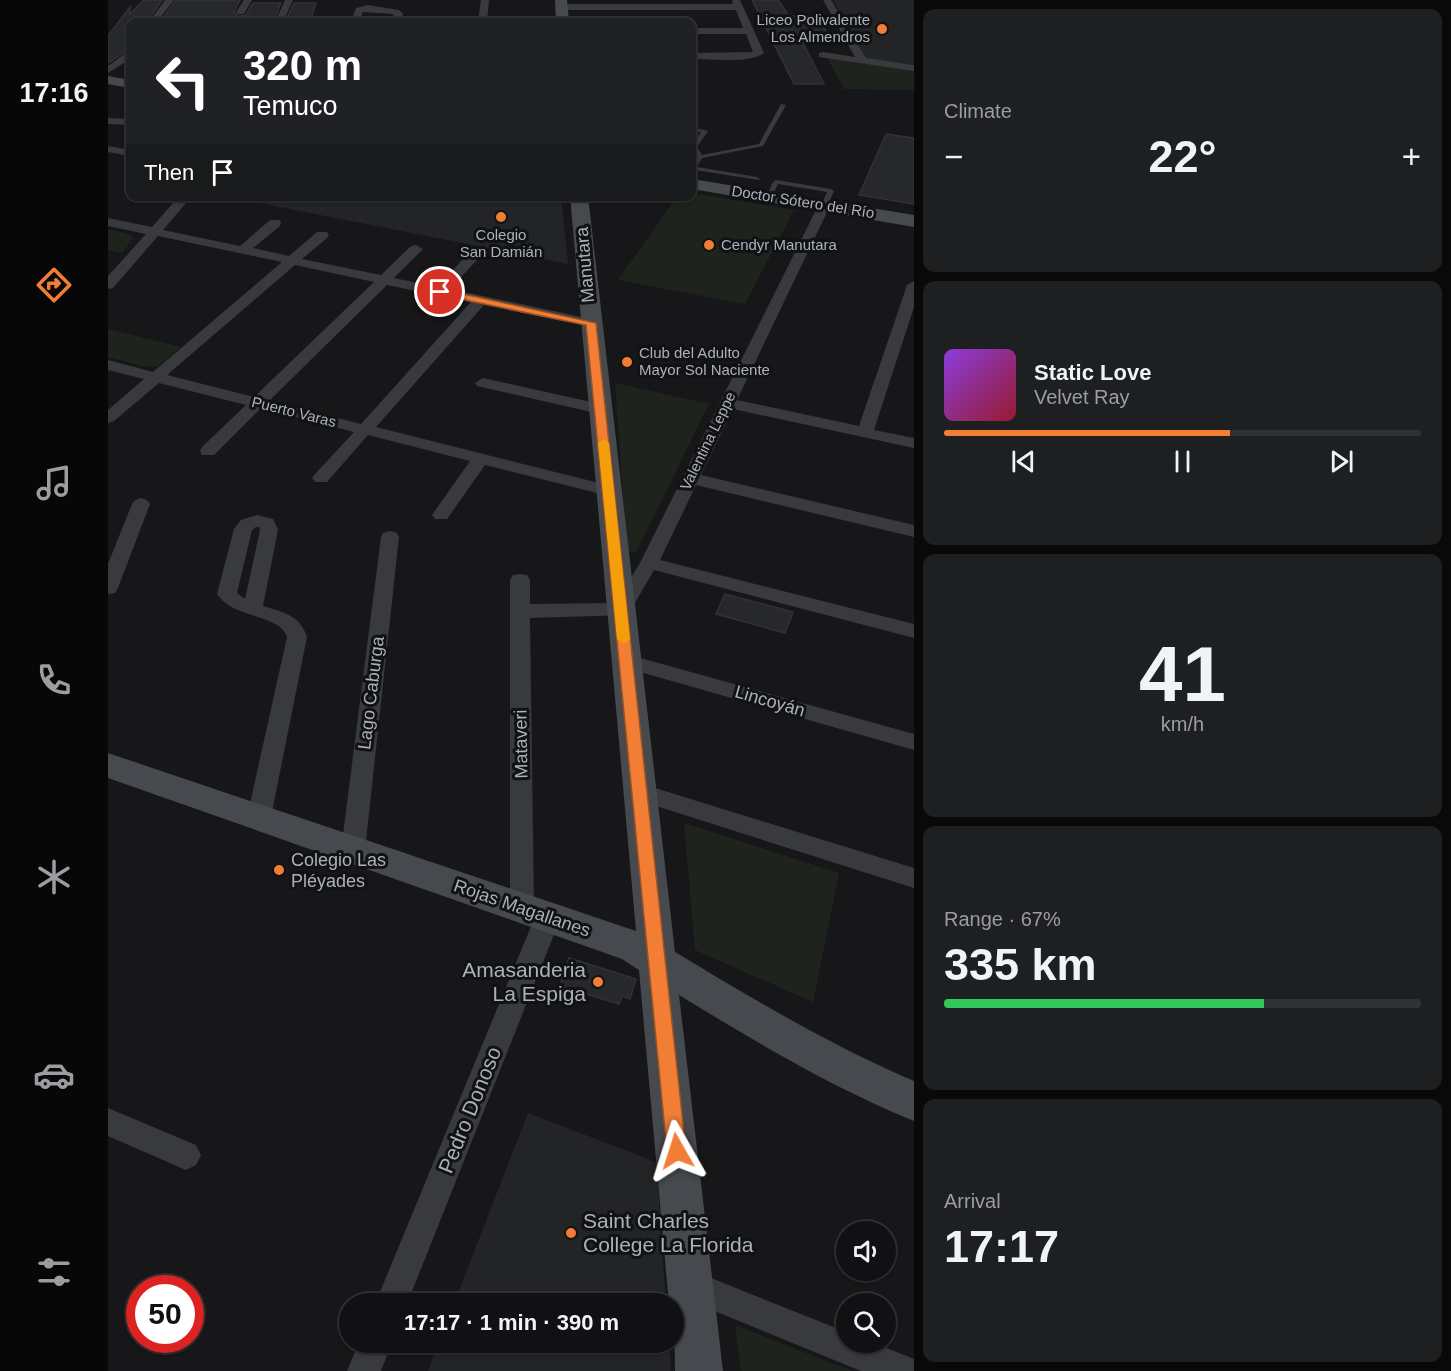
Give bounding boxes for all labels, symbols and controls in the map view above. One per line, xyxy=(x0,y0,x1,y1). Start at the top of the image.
place label: Liceo Polivalente Los Almendros xyxy=(757,11,870,45)
marker: Liceo Polivalente Los Almendros xyxy=(875,22,889,36)
icon: left xyxy=(144,42,222,120)
text: 320 m xyxy=(243,42,362,89)
text: 17:16 xyxy=(19,78,89,108)
text: Temuco xyxy=(243,91,338,121)
text: Climate xyxy=(944,100,1012,122)
text: 22° xyxy=(1148,131,1217,182)
text: − xyxy=(944,138,963,175)
text: + xyxy=(1402,138,1421,175)
icon: arrive xyxy=(206,156,239,189)
text: Then xyxy=(144,160,194,185)
street label: Doctor Sótero del Río xyxy=(731,182,876,221)
marker: Colegio San Damián xyxy=(494,210,508,224)
street label: Manutara xyxy=(572,225,598,304)
place label: Colegio San Damián xyxy=(460,226,542,260)
place label: Cendyr Manutara xyxy=(721,236,838,253)
marker: Cendyr Manutara xyxy=(702,238,716,252)
icon: directions xyxy=(33,264,75,306)
pin xyxy=(414,266,465,317)
icon: arrive xyxy=(423,275,456,308)
place label: Club del Adulto Mayor Sol Naciente xyxy=(639,344,770,378)
marker: Club del Adulto Mayor Sol Naciente xyxy=(620,355,634,369)
text: Static Love xyxy=(1034,360,1151,385)
text: Velvet Ray xyxy=(1034,386,1130,408)
street label: Valentina Leppe xyxy=(676,389,739,493)
street label: Puerto Varas xyxy=(250,393,338,430)
icon: previous xyxy=(1007,445,1040,478)
icon: pause xyxy=(1166,445,1199,478)
icon: next xyxy=(1325,445,1358,478)
icon: music xyxy=(33,462,75,504)
text: 41 xyxy=(1139,630,1226,718)
street label: Lago Caburga xyxy=(354,634,388,751)
icon: phone xyxy=(33,659,75,701)
street label: Lincoyán xyxy=(733,681,807,721)
street label: Mataveri xyxy=(510,709,532,779)
text: km/h xyxy=(1161,713,1204,735)
place label: Colegio Las Pléyades xyxy=(291,850,386,891)
icon: climate xyxy=(33,856,75,898)
marker: Colegio Las Pléyades xyxy=(272,863,286,877)
street label: Rojas Magallanes xyxy=(451,875,593,941)
text: Range · 67% xyxy=(944,908,1061,930)
text: 335 km xyxy=(944,939,1097,990)
place label: Amasanderia La Espiga xyxy=(462,958,586,1005)
marker: Amasanderia La Espiga xyxy=(591,975,605,989)
street label: Pedro Donoso xyxy=(434,1043,505,1176)
icon: car xyxy=(33,1054,75,1096)
position arrow xyxy=(645,1119,709,1183)
text: Arrival xyxy=(944,1190,1001,1212)
place label: Saint Charles College La Florida xyxy=(583,1209,754,1256)
map controls xyxy=(836,1221,896,1353)
button: sound xyxy=(836,1221,896,1281)
text: 17:17 xyxy=(944,1221,1059,1272)
marker: Saint Charles College La Florida xyxy=(564,1226,578,1240)
icon: filters xyxy=(33,1251,75,1293)
speed limit sign: 50 xyxy=(126,1275,204,1353)
button: search xyxy=(836,1293,896,1353)
text: 17:17 · 1 min · 390 m xyxy=(404,1310,619,1335)

